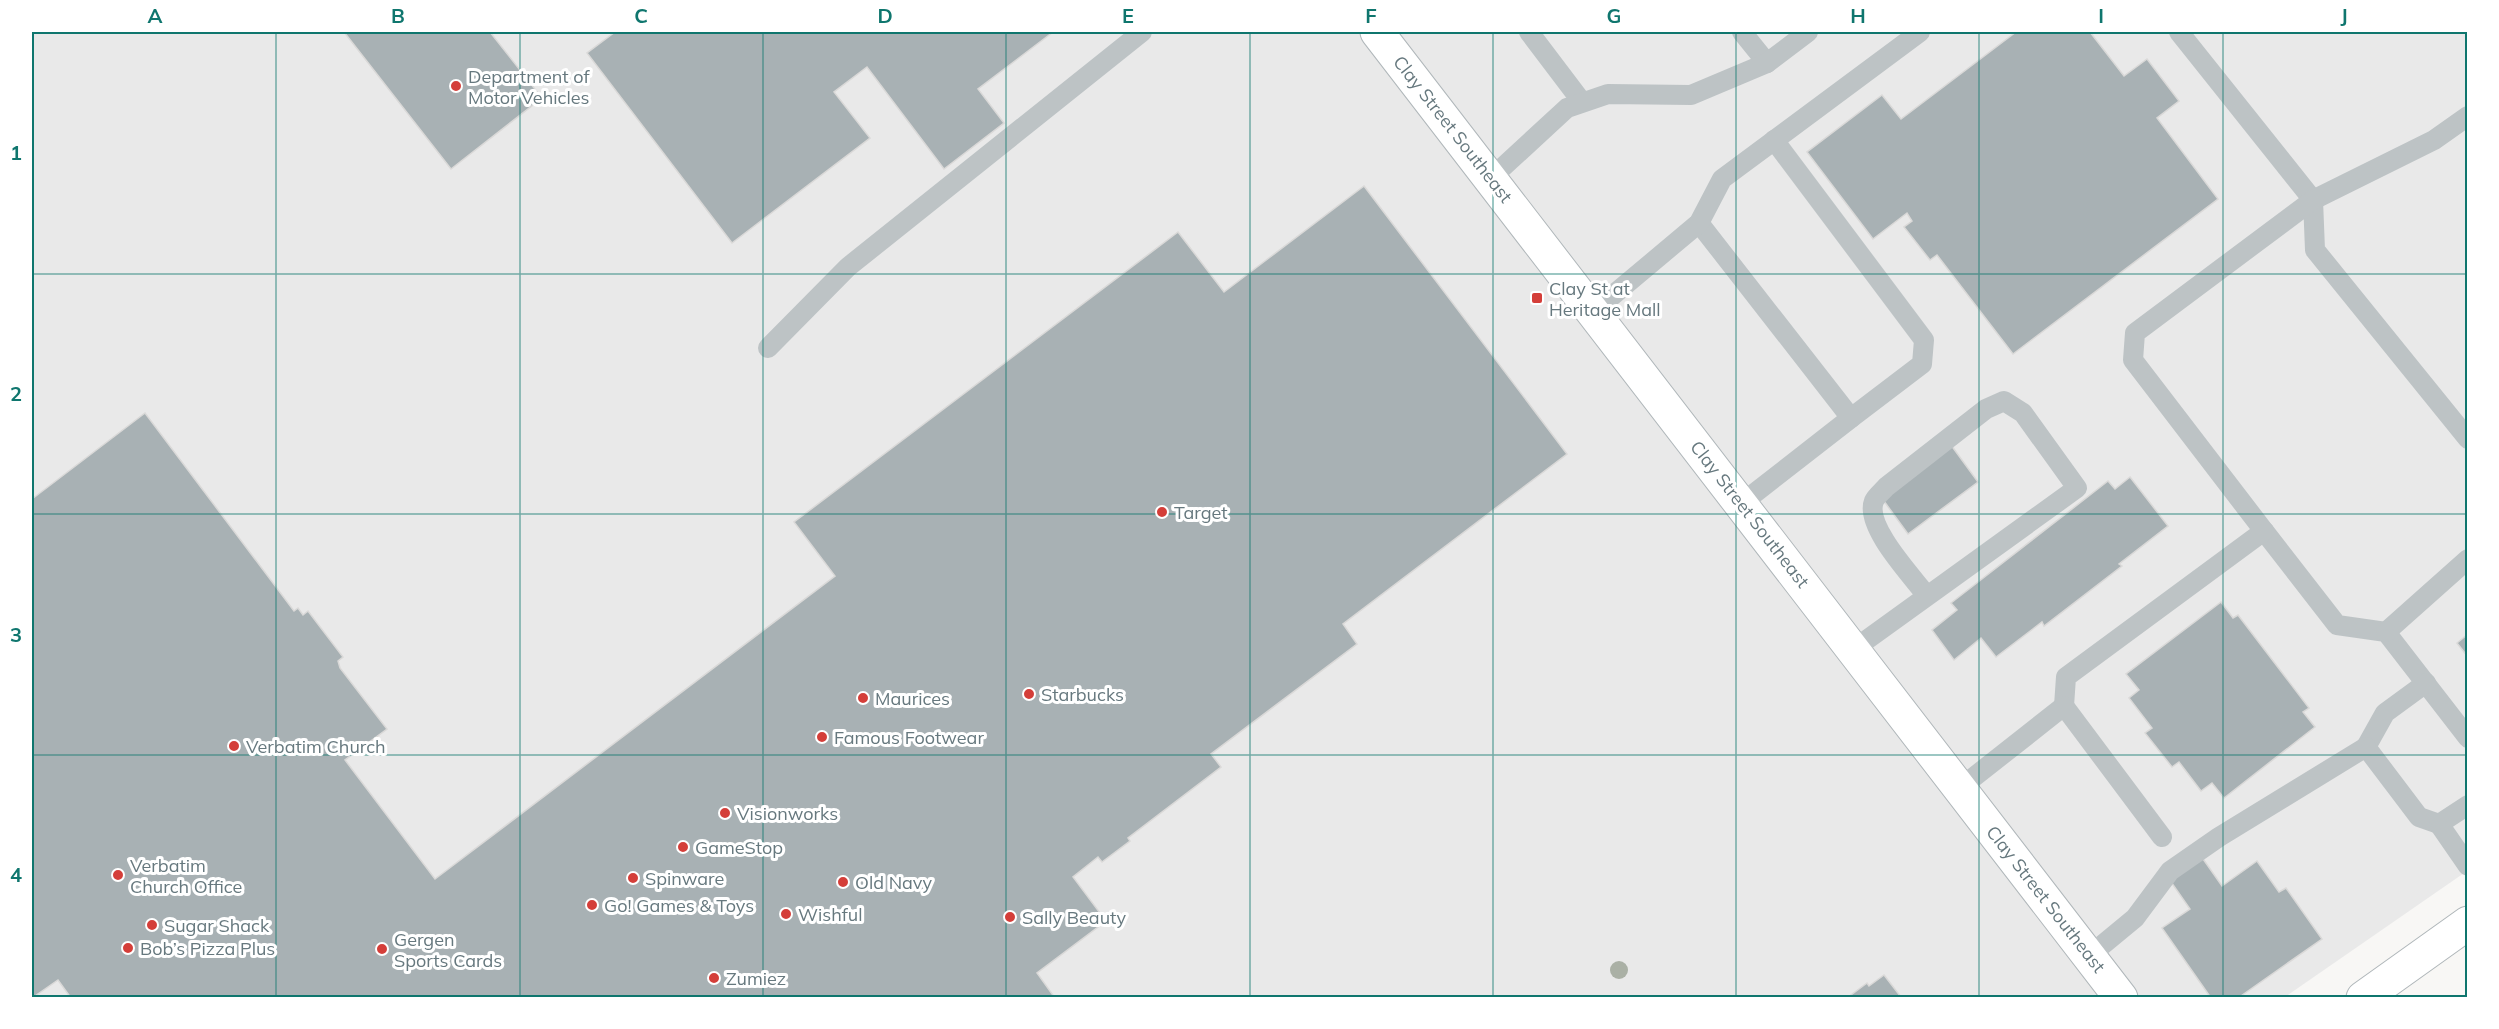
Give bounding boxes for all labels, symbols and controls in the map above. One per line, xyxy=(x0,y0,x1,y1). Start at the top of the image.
text: A xyxy=(148,3,163,28)
text: B xyxy=(391,3,405,28)
text: C xyxy=(634,3,648,28)
text: D xyxy=(877,3,893,28)
text: E xyxy=(1122,3,1134,28)
text: F xyxy=(1365,3,1377,28)
text: G xyxy=(1607,3,1621,28)
text: H xyxy=(1850,3,1866,28)
text: I xyxy=(2098,3,2104,28)
text: J xyxy=(2340,3,2348,28)
street label: Clay Street Southeast xyxy=(1388,51,1518,207)
place label: Department of Motor Vehicles xyxy=(468,65,590,109)
marker: Department of Motor Vehicles xyxy=(449,79,463,93)
text: 1 xyxy=(10,140,22,165)
place label: Clay St at Heritage Mall xyxy=(1549,277,1661,321)
marker: Clay St at Heritage Mall xyxy=(1530,291,1544,305)
text: 2 xyxy=(10,381,22,406)
street label: Clay Street Southeast xyxy=(1685,436,1815,592)
place label: Target xyxy=(1174,501,1228,524)
marker: Target xyxy=(1155,505,1169,519)
text: 3 xyxy=(10,622,22,647)
place label: Starbucks xyxy=(1041,683,1124,706)
place label: Maurices xyxy=(875,687,950,710)
marker: Starbucks xyxy=(1022,687,1036,701)
marker: Maurices xyxy=(856,691,870,705)
place label: Famous Footwear xyxy=(834,726,984,749)
marker: Famous Footwear xyxy=(815,730,829,744)
place label: Verbatim Church xyxy=(246,735,386,758)
marker: Verbatim Church xyxy=(227,739,241,753)
place label: Visionworks xyxy=(737,802,838,825)
marker: Visionworks xyxy=(718,806,732,820)
street label: Clay Street Southeast xyxy=(1981,821,2111,977)
place label: GameStop xyxy=(695,836,783,859)
marker: GameStop xyxy=(676,840,690,854)
place label: Verbatim Church Office xyxy=(130,854,242,898)
text: 4 xyxy=(10,862,22,887)
place label: Spinware xyxy=(645,867,724,890)
marker: Verbatim Church Office xyxy=(111,868,125,882)
marker: Spinware xyxy=(626,871,640,885)
place label: Old Navy xyxy=(855,871,933,894)
marker: Old Navy xyxy=(836,875,850,889)
place label: Go! Games & Toys xyxy=(604,894,754,917)
marker: Go! Games & Toys xyxy=(585,898,599,912)
place label: Wishful xyxy=(798,903,863,926)
place label: Sally Beauty xyxy=(1022,906,1126,929)
marker: Wishful xyxy=(779,907,793,921)
marker: Sally Beauty xyxy=(1003,910,1017,924)
place label: Sugar Shack xyxy=(164,914,270,937)
marker: Sugar Shack xyxy=(145,918,159,932)
place label: Gergen Sports Cards xyxy=(394,928,502,972)
place label: Bob’s Pizza Plus xyxy=(140,937,275,960)
marker: Bob’s Pizza Plus xyxy=(121,941,135,955)
marker: Gergen Sports Cards xyxy=(375,942,389,956)
place label: Zumiez xyxy=(726,967,786,990)
marker: Zumiez xyxy=(707,971,721,985)

